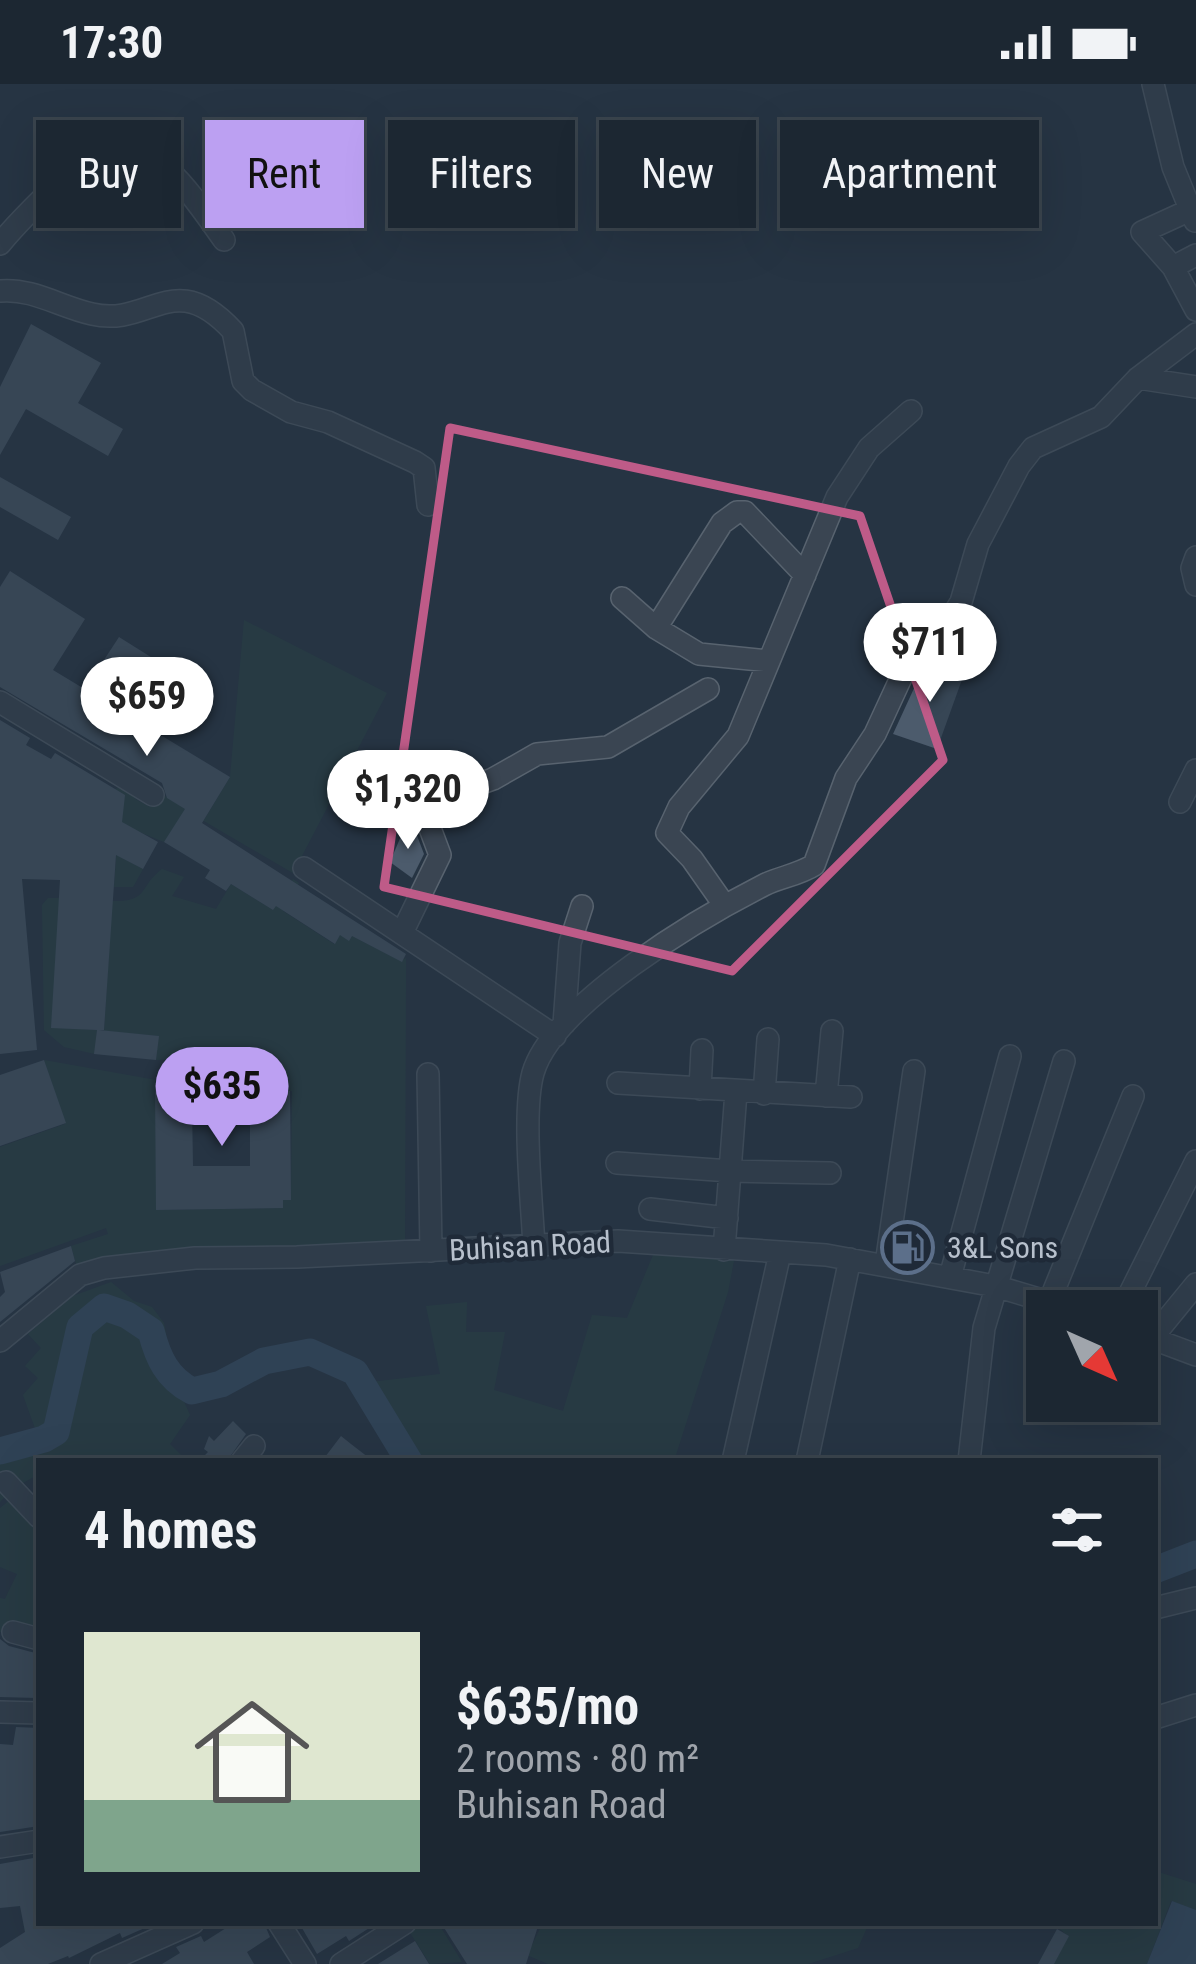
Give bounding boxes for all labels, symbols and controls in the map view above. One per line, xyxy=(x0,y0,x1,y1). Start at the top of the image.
text: 17:30 xyxy=(60,16,163,69)
chip: Buy xyxy=(36,120,181,228)
chip: Rent xyxy=(205,120,364,228)
chip: Filters xyxy=(388,120,575,228)
chip: New xyxy=(599,120,756,228)
chip: Apartment xyxy=(780,120,1039,228)
pin: $711 xyxy=(859,603,1001,705)
text: $711 xyxy=(891,619,969,665)
pin: $659 xyxy=(76,657,218,759)
text: $659 xyxy=(108,673,186,719)
pin: $1,320 xyxy=(310,750,506,852)
text: $1,320 xyxy=(354,766,462,812)
pin: $635 xyxy=(151,1047,293,1149)
text: $635 xyxy=(183,1063,261,1109)
fuel station icon: 3&L Sons xyxy=(880,1219,936,1275)
street label: Buhisan Road xyxy=(448,1224,612,1268)
place label: 3&L Sons xyxy=(947,1230,1058,1265)
north arrow xyxy=(1026,1290,1158,1422)
map controls xyxy=(1026,1290,1158,1422)
icon: filters xyxy=(1044,1497,1110,1563)
text: 4 homes xyxy=(84,1501,257,1560)
text: $635/mo xyxy=(456,1677,639,1736)
icon: home xyxy=(180,1680,324,1824)
text: 2 rooms · 80 m² xyxy=(456,1736,699,1782)
text: Buhisan Road xyxy=(456,1782,667,1828)

